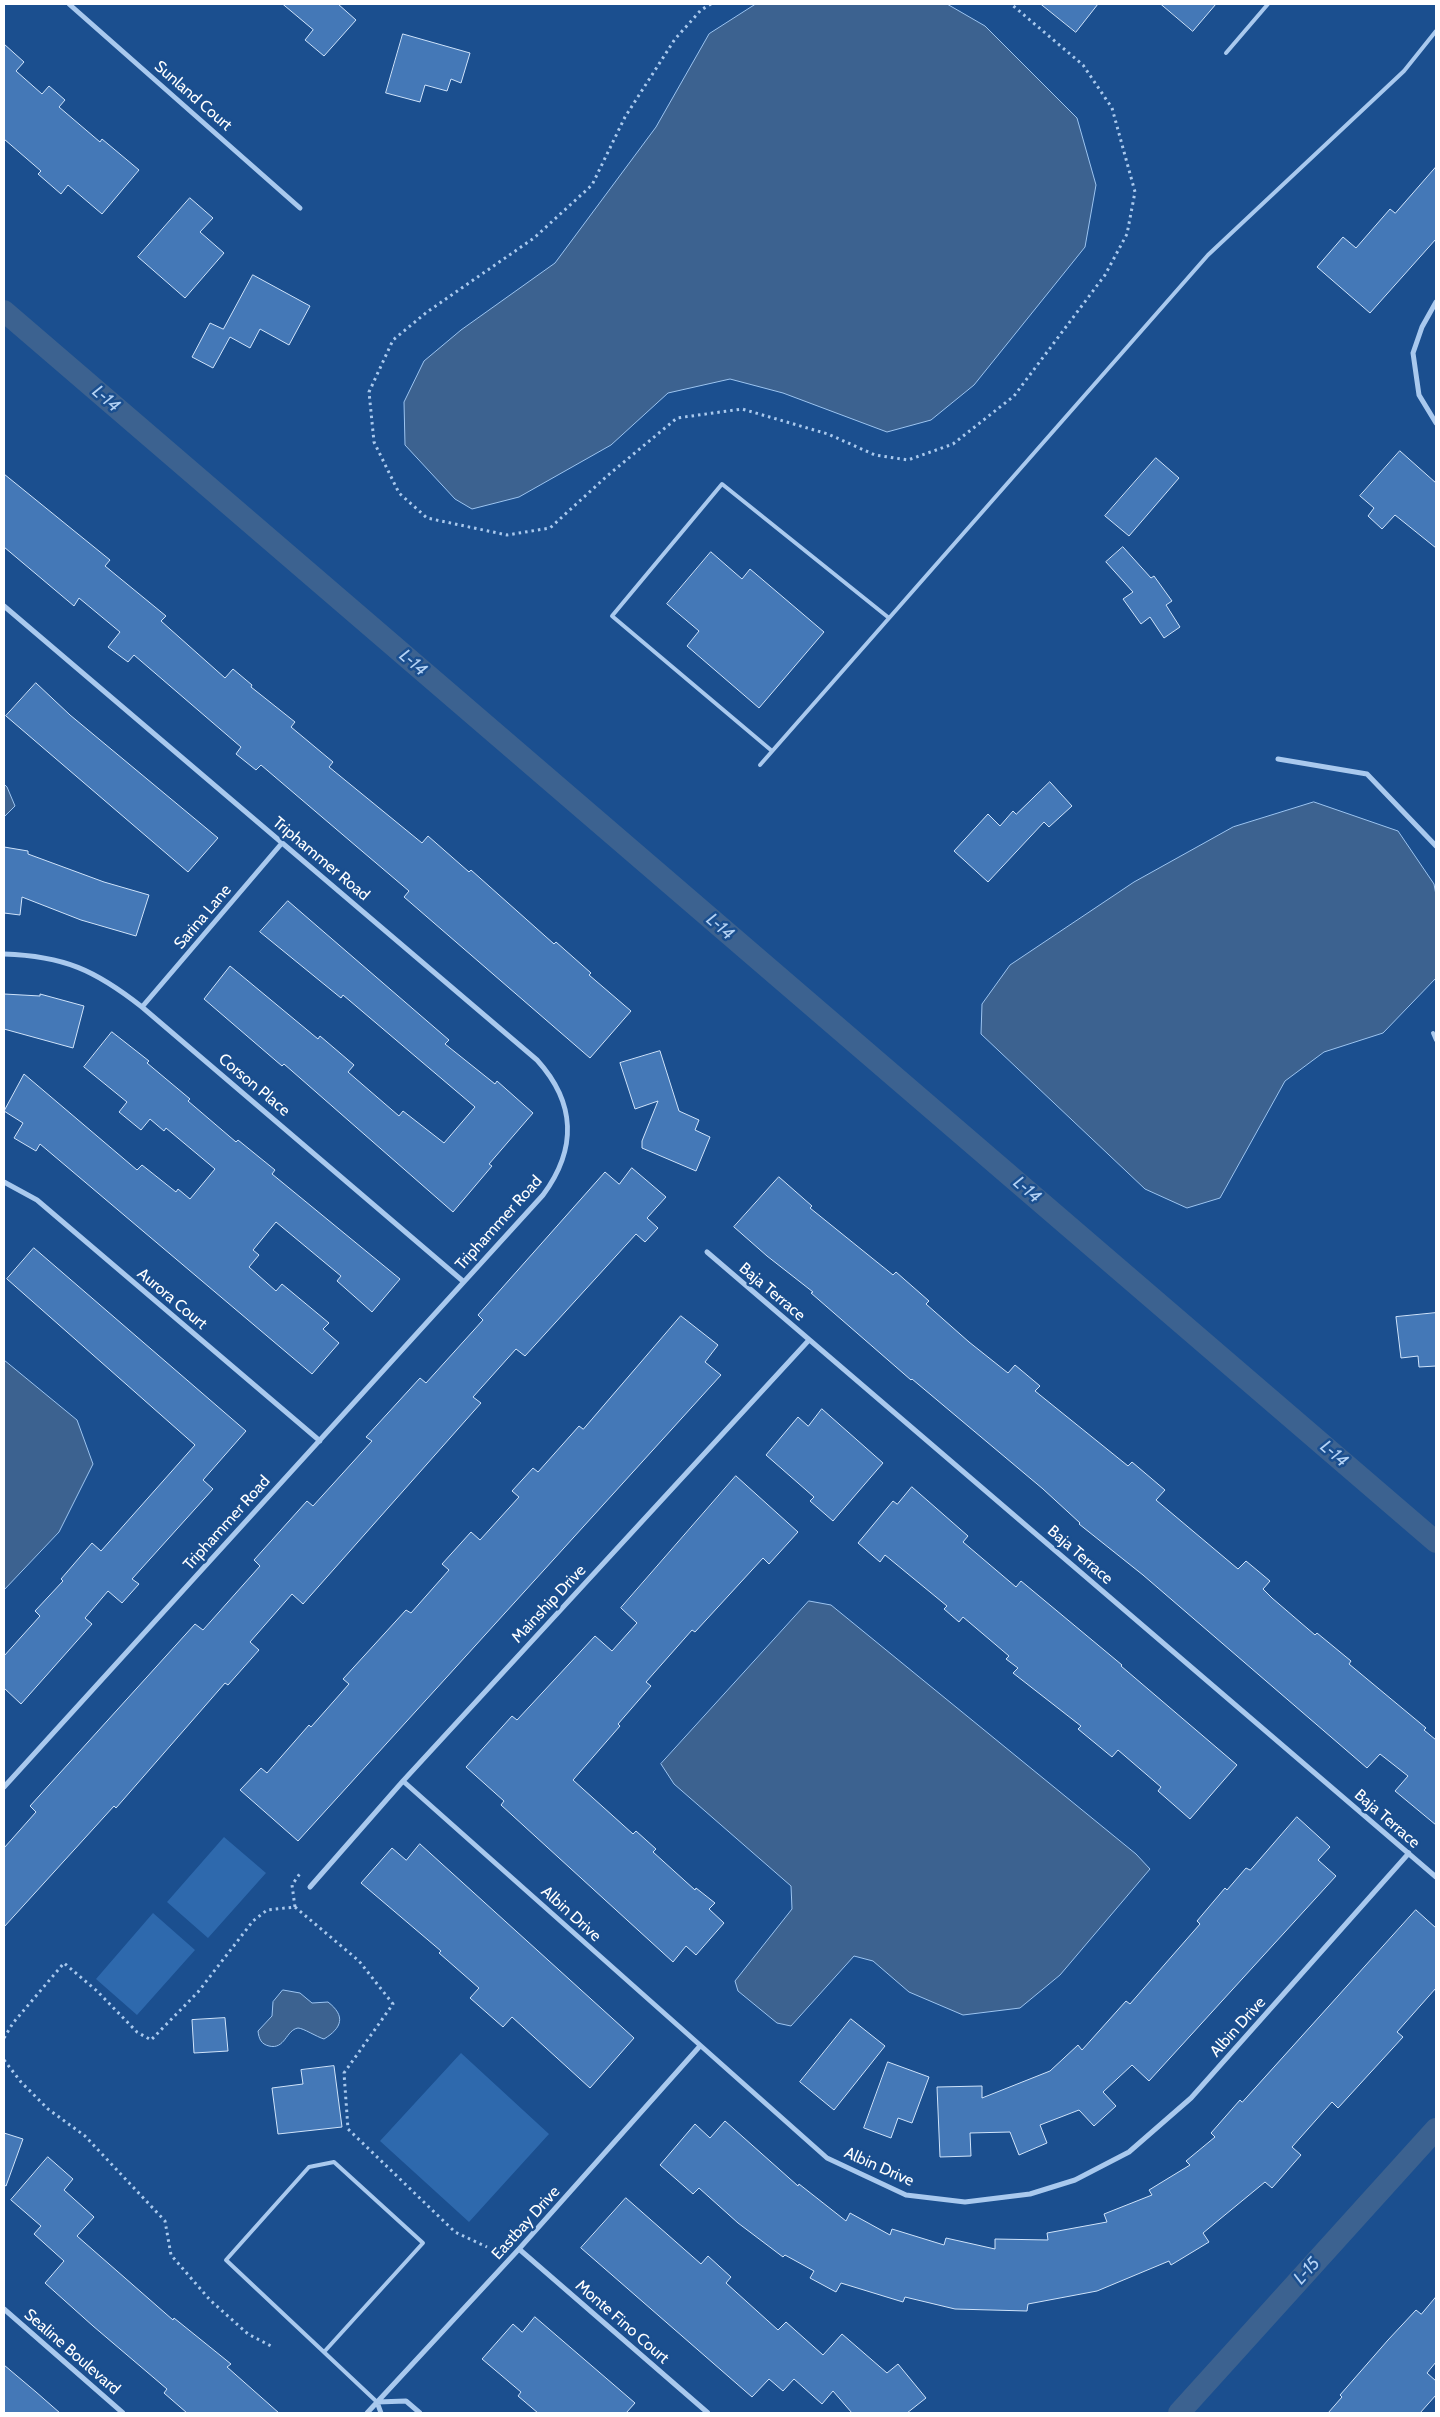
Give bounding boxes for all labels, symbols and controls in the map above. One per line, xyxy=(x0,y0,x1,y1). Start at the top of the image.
street label: Sunland Court xyxy=(150,57,236,135)
water label: L-14 xyxy=(88,381,124,417)
water label: L-14 xyxy=(395,645,431,681)
street label: Triphammer Road xyxy=(269,813,373,905)
street label: Sarina Lane xyxy=(170,881,236,953)
water label: L-14 xyxy=(702,909,738,945)
street label: Corson Place xyxy=(214,1050,294,1120)
street label: Triphammer Road xyxy=(452,1172,546,1274)
water label: L-14 xyxy=(1009,1172,1045,1208)
street label: Baja Terrace xyxy=(735,1259,809,1325)
street label: Aurora Court xyxy=(133,1264,211,1334)
water label: L-14 xyxy=(1316,1436,1352,1472)
street label: Triphammer Road xyxy=(180,1472,274,1574)
street label: Baja Terrace xyxy=(1043,1521,1117,1589)
street label: Mainship Drive xyxy=(508,1561,590,1647)
street label: Baja Terrace xyxy=(1350,1785,1424,1853)
street label: Albin Drive xyxy=(537,1882,605,1946)
street label: Albin Drive xyxy=(1206,1993,1270,2061)
street label: Albin Drive xyxy=(841,2143,917,2191)
street label: Eastbay Drive xyxy=(488,2182,564,2264)
water label: L-15 xyxy=(1289,2253,1325,2289)
street label: Monte Fino Court xyxy=(571,2276,673,2368)
street label: Sealine Boulevard xyxy=(20,2305,124,2399)

